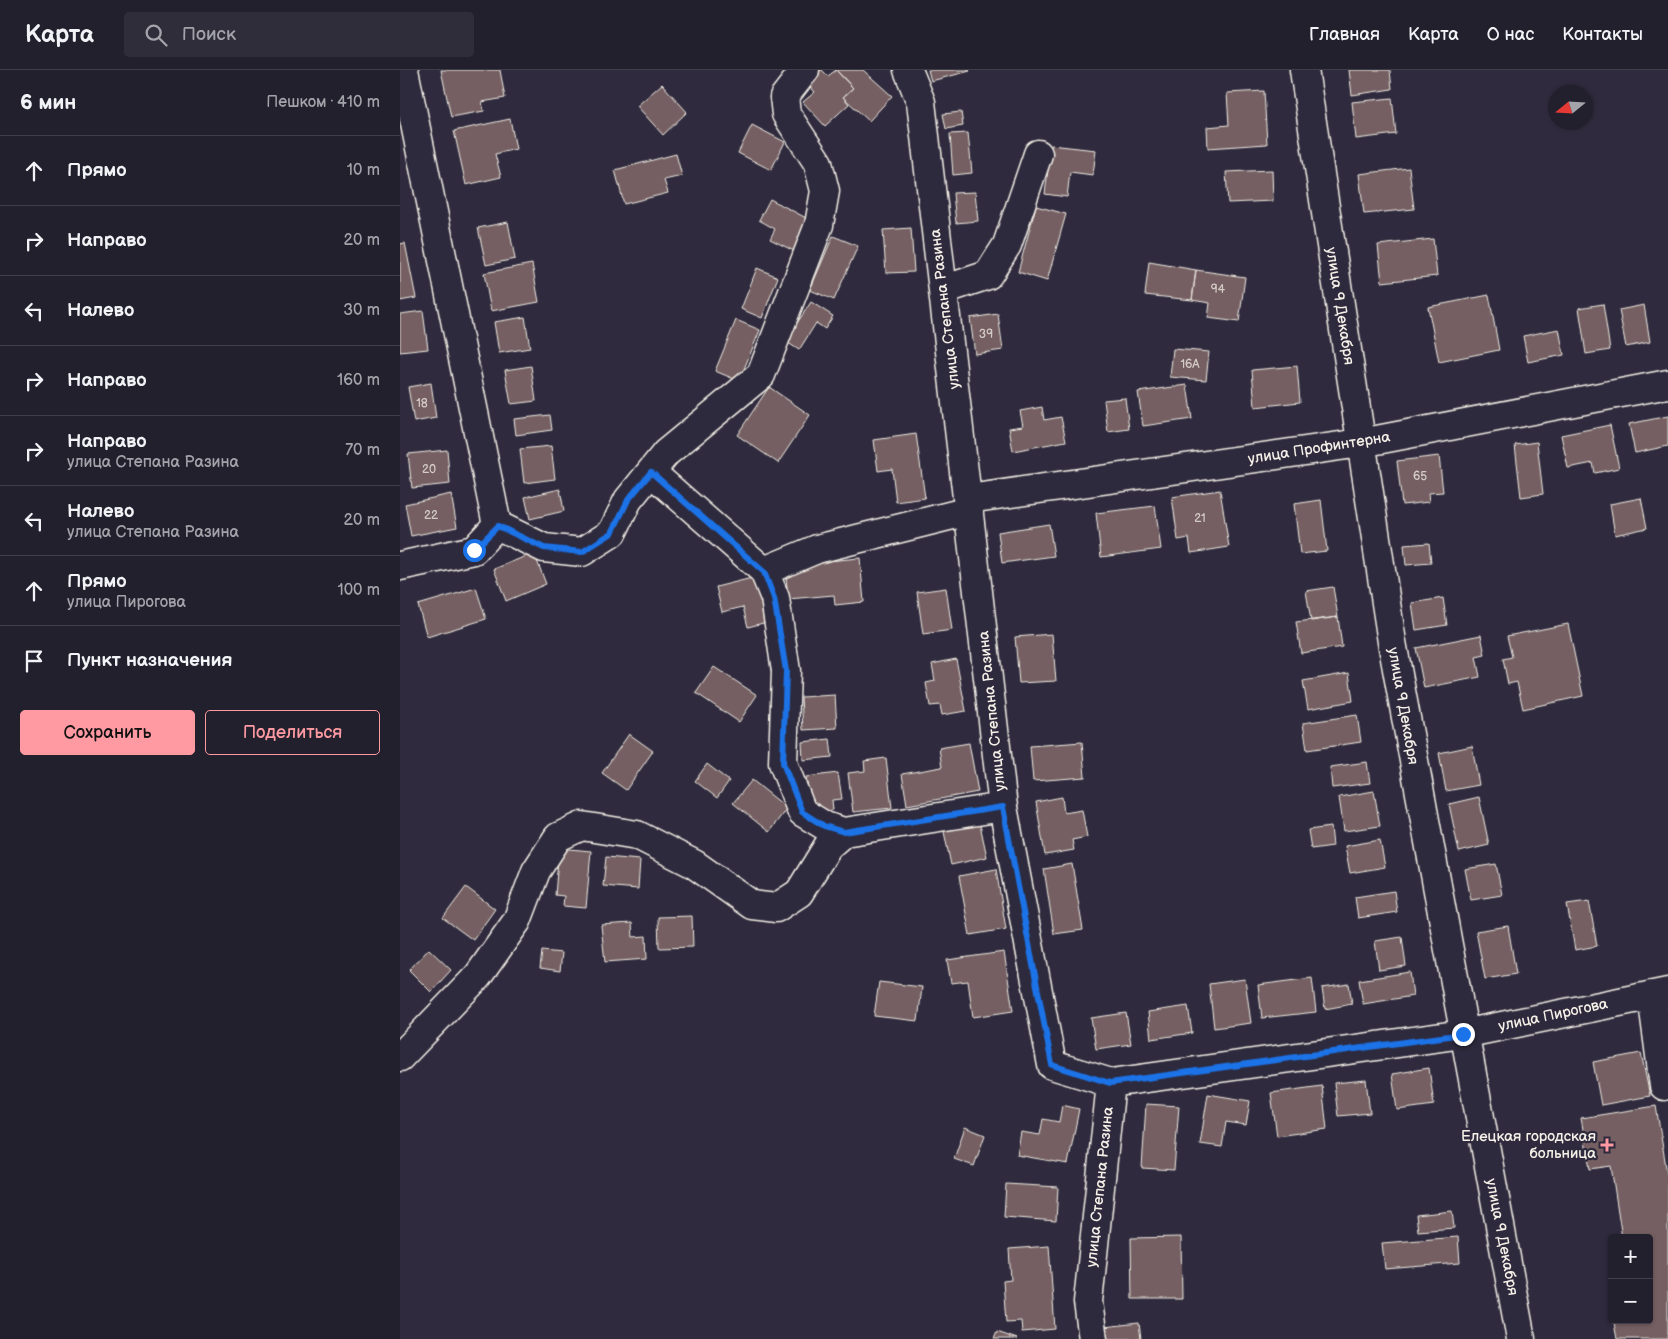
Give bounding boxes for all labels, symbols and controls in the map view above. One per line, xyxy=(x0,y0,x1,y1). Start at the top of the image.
search box xyxy=(124,12,474,57)
text: Карта xyxy=(25,20,94,49)
icon: search xyxy=(142,21,170,49)
text: Поиск xyxy=(182,23,236,46)
text: Главная xyxy=(1309,24,1380,45)
text: Карта xyxy=(1408,24,1459,45)
text: О нас xyxy=(1487,24,1534,45)
text: Контакты xyxy=(1562,24,1643,45)
north arrow xyxy=(1548,85,1593,130)
text: 6 мин xyxy=(20,90,76,115)
text: Пешком · 410 m xyxy=(266,93,380,112)
icon: ahead xyxy=(20,157,48,185)
text: Прямо xyxy=(67,159,127,182)
text: 10 m xyxy=(347,161,380,180)
icon: right xyxy=(20,227,48,255)
street label: улица Степана Разина xyxy=(926,228,964,390)
text: Направо xyxy=(67,229,147,252)
text: 20 m xyxy=(344,231,380,250)
street label: улица 9 Декабря xyxy=(1321,246,1359,366)
house number: 94 xyxy=(1211,282,1226,297)
icon: left xyxy=(20,297,48,325)
text: Налево xyxy=(67,299,134,322)
text: 30 m xyxy=(343,301,380,320)
house number: 39 xyxy=(979,327,993,342)
house number: 16А xyxy=(1180,357,1200,372)
icon: right xyxy=(20,367,48,395)
text: Направо xyxy=(67,369,147,392)
text: 160 m xyxy=(337,371,380,390)
house number: 18 xyxy=(416,396,428,411)
street label: улица Профинтерна xyxy=(1247,427,1392,469)
text: Направо xyxy=(67,430,147,453)
icon: right xyxy=(20,437,48,465)
text: 70 m xyxy=(345,441,380,460)
text: улица Степана Разина xyxy=(67,453,239,472)
house number: 20 xyxy=(422,462,436,477)
house number: 65 xyxy=(1413,469,1427,484)
text: Налево xyxy=(67,500,134,523)
icon: left xyxy=(20,507,48,535)
house number: 22 xyxy=(424,508,438,523)
text: 20 m xyxy=(344,511,380,530)
house number: 21 xyxy=(1194,511,1206,526)
text: улица Степана Разина xyxy=(67,523,239,542)
route start xyxy=(463,539,486,562)
text: Прямо xyxy=(67,570,127,593)
icon: ahead xyxy=(20,577,48,605)
text: 100 m xyxy=(337,581,380,600)
text: улица Пирогова xyxy=(67,593,186,612)
street label: улица Степана Разина xyxy=(974,630,1010,792)
street label: улица 9 Декабря xyxy=(1383,646,1423,766)
icon: arrive xyxy=(20,647,48,675)
text: Пункт назначения xyxy=(67,649,232,672)
button: Сохранить xyxy=(20,710,195,755)
button: Поделиться xyxy=(205,710,380,755)
street label: улица Пирогова xyxy=(1497,994,1610,1036)
route end xyxy=(1452,1023,1475,1046)
street label: улица Степана Разина xyxy=(1082,1106,1118,1268)
place label: Елецкая городская больница xyxy=(1461,1127,1596,1163)
marker: Елецкая городская больница xyxy=(1600,1138,1614,1152)
street label: улица 9 Декабря xyxy=(1481,1177,1523,1297)
map controls xyxy=(1608,1234,1653,1324)
button: + xyxy=(1608,1234,1653,1279)
button: − xyxy=(1608,1279,1653,1324)

